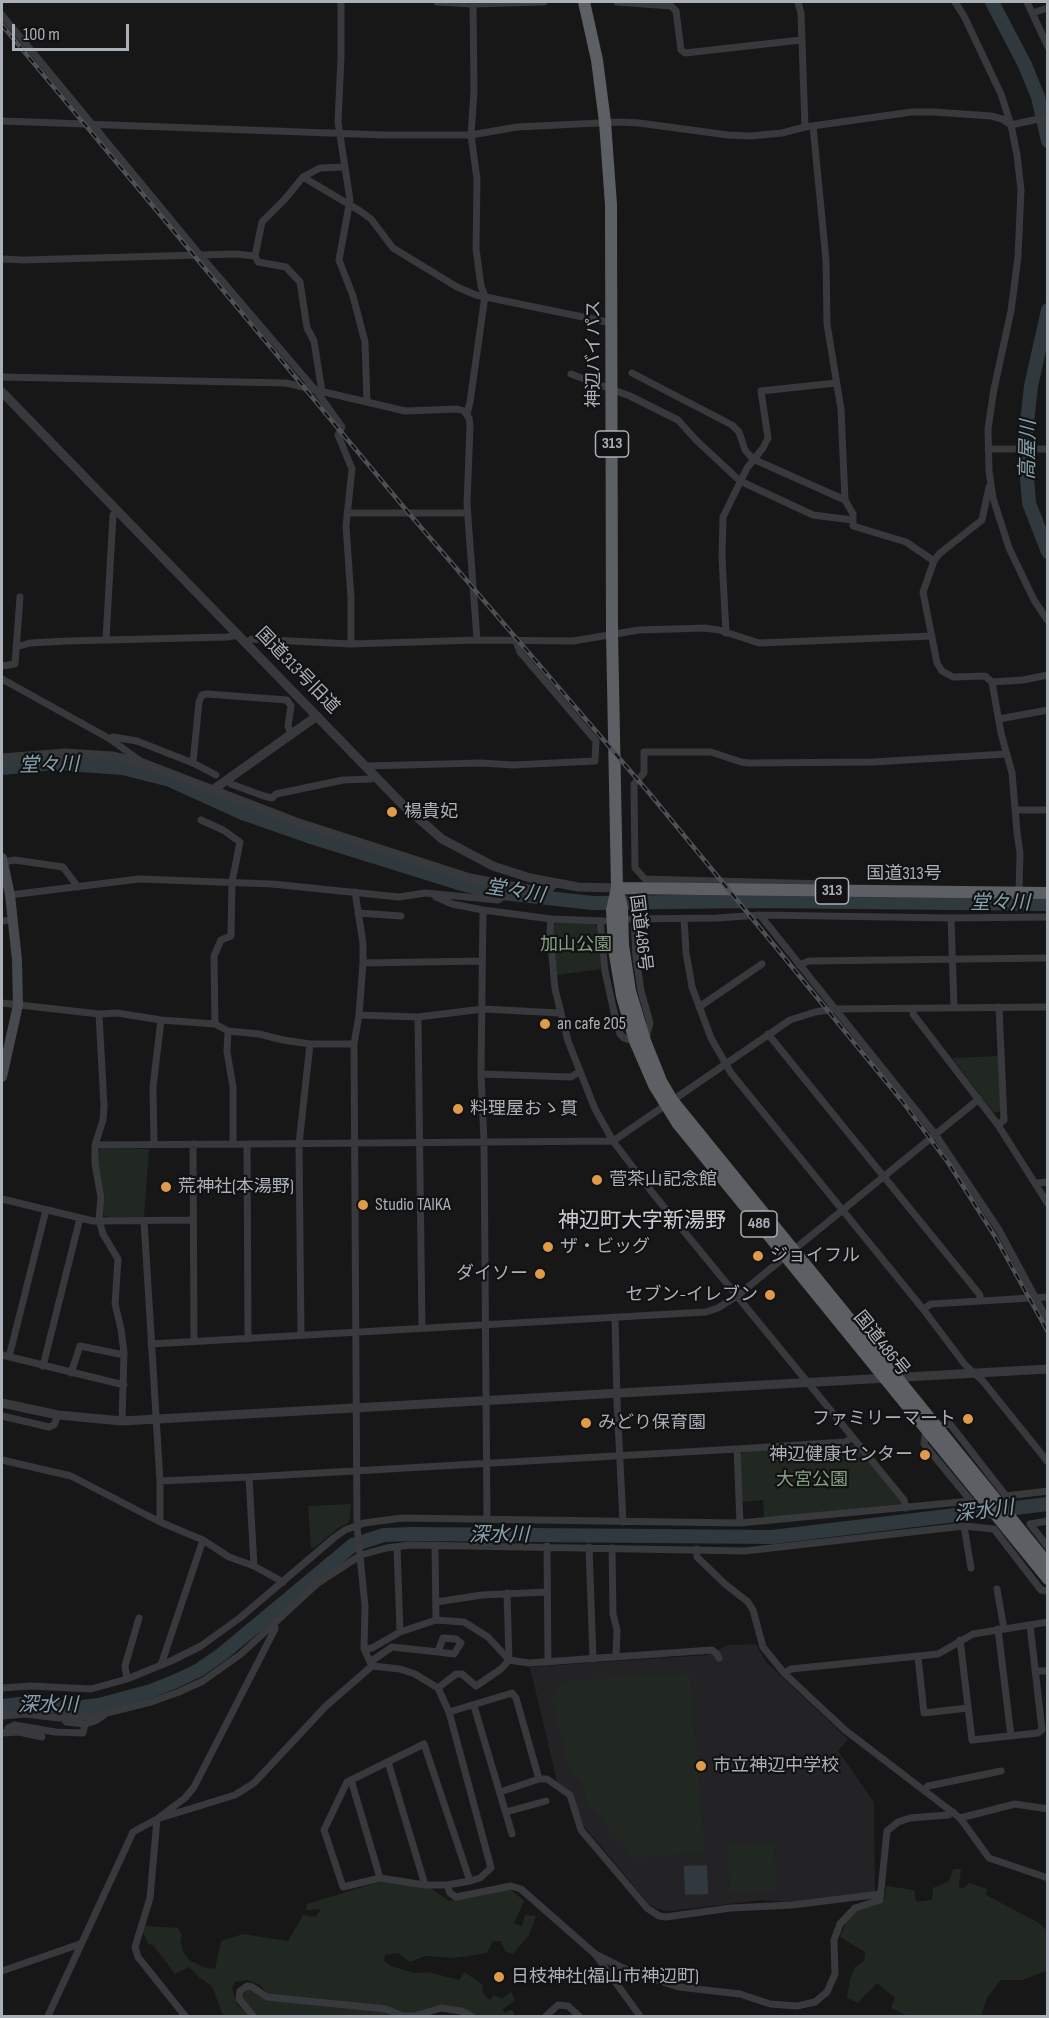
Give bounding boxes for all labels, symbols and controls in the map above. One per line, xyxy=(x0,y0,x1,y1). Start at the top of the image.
scale bar xyxy=(15,12,132,50)
text: 100 m xyxy=(23,24,60,45)
street label: 神辺バイパス xyxy=(583,300,605,408)
water label: 高屋川 xyxy=(1016,420,1042,480)
road number: 313 xyxy=(596,431,628,457)
street label: 国道313号旧道 xyxy=(251,623,343,719)
water label: 堂々川 xyxy=(19,753,79,779)
place label: 楊貴妃 xyxy=(404,801,458,823)
marker: 楊貴妃 xyxy=(385,805,399,819)
street label: 国道313号 xyxy=(866,863,942,885)
water label: 堂々川 xyxy=(483,875,547,909)
road number: 313 xyxy=(816,878,848,904)
water label: 堂々川 xyxy=(970,892,1030,916)
street label: 国道486号 xyxy=(625,893,655,973)
park label: 加山公園 xyxy=(540,934,612,956)
place label: an cafe 205 xyxy=(557,1013,626,1035)
marker: an cafe 205 xyxy=(538,1017,552,1031)
place label: 料理屋おゝ貫 xyxy=(470,1098,578,1120)
marker: 料理屋おゝ貫 xyxy=(451,1102,465,1116)
place label: 菅茶山記念館 xyxy=(609,1169,717,1191)
marker: 菅茶山記念館 xyxy=(590,1173,604,1187)
place label: 荒神社(本湯野) xyxy=(178,1176,294,1198)
marker: 荒神社(本湯野) xyxy=(159,1180,173,1194)
place label: Studio TAIKA xyxy=(375,1194,451,1216)
marker: Studio TAIKA xyxy=(356,1198,370,1212)
district label: 神辺町大字新湯野 xyxy=(558,1209,726,1235)
road number: 486 xyxy=(741,1211,777,1237)
place label: ザ・ビッグ xyxy=(560,1236,650,1258)
marker: ザ・ビッグ xyxy=(541,1240,555,1254)
place label: ジョイフル xyxy=(770,1245,860,1267)
marker: ジョイフル xyxy=(751,1249,765,1263)
place label: ダイソー xyxy=(456,1263,528,1285)
marker: ダイソー xyxy=(533,1267,547,1281)
place label: セブン-イレブン xyxy=(625,1284,758,1306)
marker: セブン-イレブン xyxy=(763,1288,777,1302)
street label: 国道486号 xyxy=(848,1307,914,1381)
place label: ファミリーマート xyxy=(812,1408,956,1430)
place label: みどり保育園 xyxy=(598,1412,706,1434)
marker: ファミリーマート xyxy=(961,1412,975,1426)
marker: みどり保育園 xyxy=(579,1416,593,1430)
place label: 神辺健康センター xyxy=(769,1444,913,1466)
marker: 神辺健康センター xyxy=(918,1448,932,1462)
park label: 大宮公園 xyxy=(776,1469,848,1491)
water label: 深水川 xyxy=(953,1496,1015,1528)
water label: 深水川 xyxy=(469,1524,529,1548)
water label: 深水川 xyxy=(18,1694,78,1718)
place label: 市立神辺中学校 xyxy=(713,1755,839,1777)
marker: 市立神辺中学校 xyxy=(694,1759,708,1773)
place label: 日枝神社(福山市神辺町) xyxy=(511,1966,699,1988)
marker: 日枝神社(福山市神辺町) xyxy=(492,1970,506,1984)

